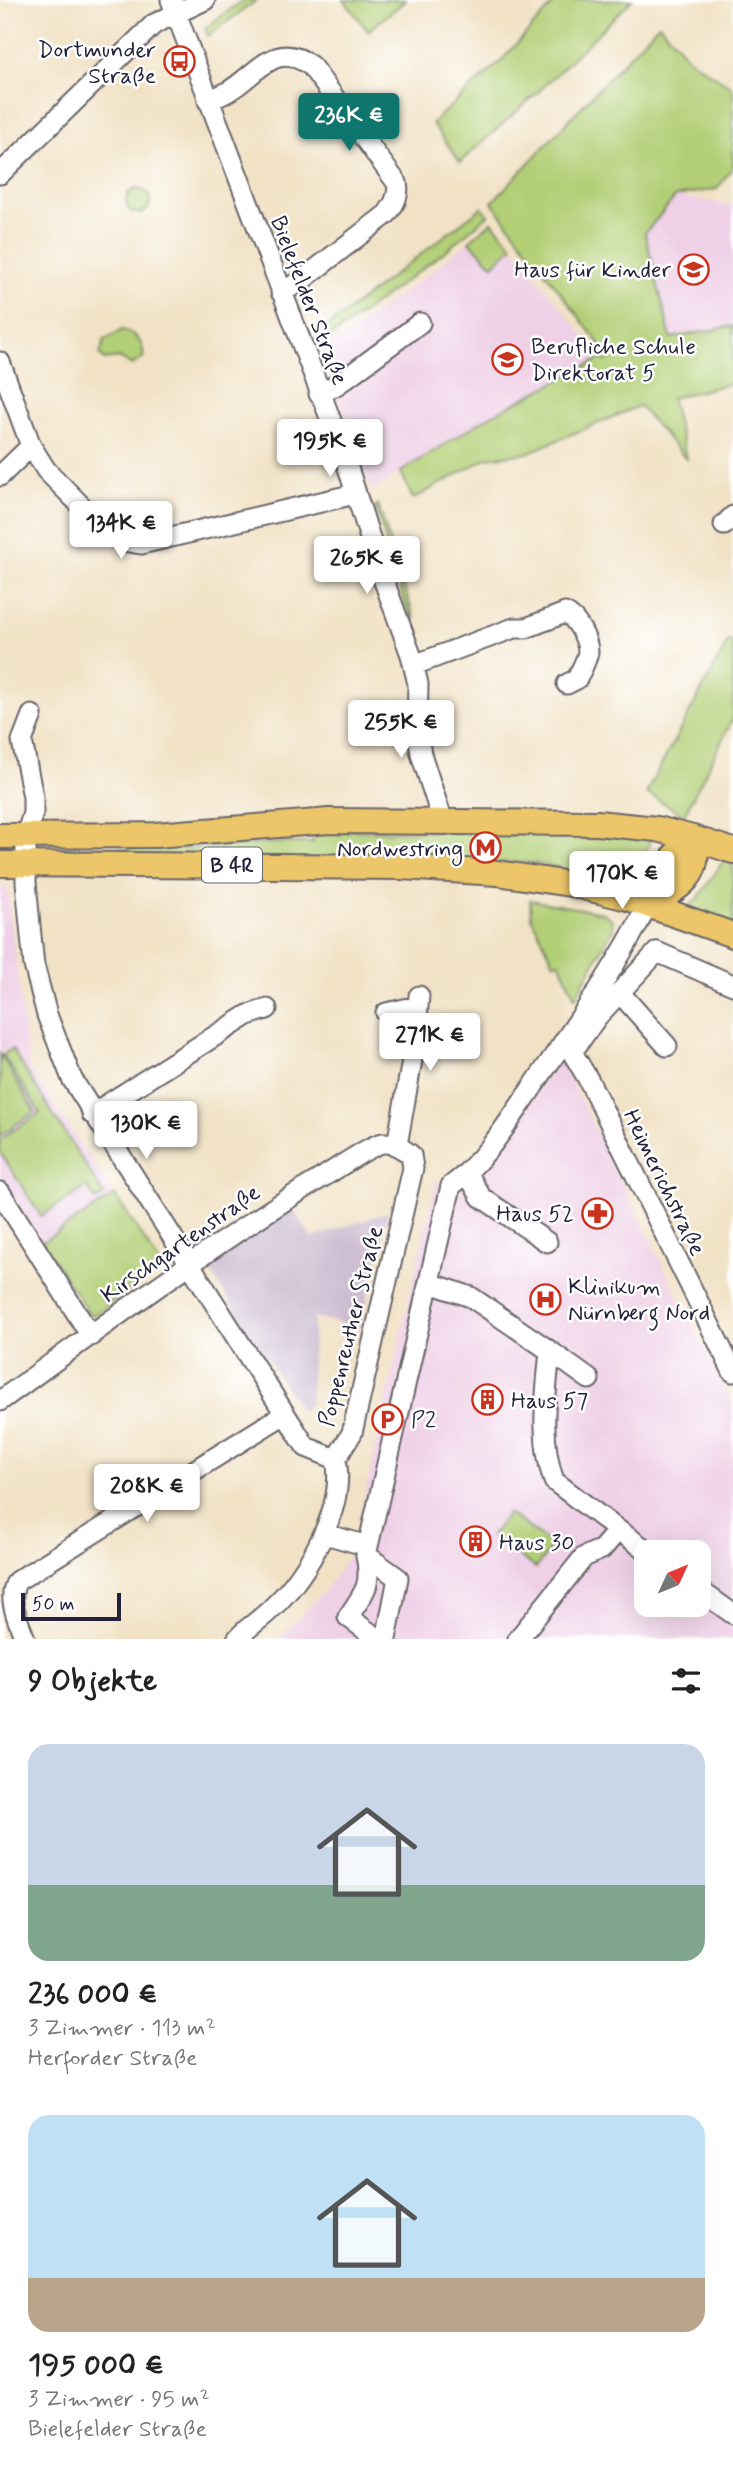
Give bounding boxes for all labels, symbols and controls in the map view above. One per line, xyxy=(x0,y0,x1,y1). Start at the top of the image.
place label: Dortmunder Straße xyxy=(38,36,156,92)
bus stop icon: Dortmunder Straße xyxy=(162,45,196,79)
pin: 236K € xyxy=(292,94,406,153)
text: 236K € xyxy=(314,101,384,131)
street label: Bielefelder Straße xyxy=(262,212,354,390)
school or university icon: Haus für Kinder xyxy=(677,252,711,286)
place label: Haus für Kinder xyxy=(514,256,671,286)
place label: Berufliche Schule Direktorat 5 xyxy=(531,333,696,389)
school or university icon: Berufliche Schule Direktorat 5 xyxy=(491,342,525,376)
pin: 195K € xyxy=(273,420,387,479)
text: 195K € xyxy=(293,427,367,457)
pin: 134K € xyxy=(64,502,178,561)
text: 134K € xyxy=(85,509,157,539)
pin: 265K € xyxy=(310,536,424,596)
text: 265K € xyxy=(330,544,404,574)
pin: 255K € xyxy=(344,700,458,760)
text: 255K € xyxy=(364,708,438,738)
metro station icon: Nordwestring xyxy=(469,831,503,865)
place label: Nordwestring xyxy=(337,835,463,867)
road number: B 4R xyxy=(202,848,262,882)
pin: 170K € xyxy=(565,852,679,911)
text: 170K € xyxy=(585,859,659,889)
pin: 271K € xyxy=(373,1014,487,1073)
text: 271K € xyxy=(395,1021,465,1051)
pin: 130K € xyxy=(89,1102,203,1161)
street label: Heimerichstraße xyxy=(615,1105,712,1261)
text: 130K € xyxy=(110,1109,182,1139)
street label: Kirschgartenstraße xyxy=(96,1178,267,1311)
pharmacy icon: Haus 52 xyxy=(580,1196,614,1230)
place label: Haus 52 xyxy=(496,1200,574,1230)
street label: Poppenreuther Straße xyxy=(312,1223,391,1430)
place label: Klinikum Nürnberg Nord xyxy=(568,1273,710,1331)
hospital icon: Klinikum Nürnberg Nord xyxy=(528,1282,562,1316)
building icon: Haus 57 xyxy=(471,1383,505,1417)
place label: Haus 57 xyxy=(511,1387,588,1417)
parking icon: P2 xyxy=(371,1402,405,1436)
place label: P2 xyxy=(411,1406,436,1436)
pin: 208K € xyxy=(90,1464,204,1524)
text: 208K € xyxy=(110,1472,184,1502)
building icon: Haus 30 xyxy=(459,1525,493,1559)
place label: Haus 30 xyxy=(499,1529,574,1559)
north arrow xyxy=(634,1540,710,1617)
map controls xyxy=(634,1540,711,1617)
scale bar xyxy=(21,1590,121,1622)
text: 50 m xyxy=(32,1592,75,1617)
text: 9 Objekte xyxy=(28,1662,157,1701)
icon: filters xyxy=(667,1662,705,1700)
icon: home xyxy=(304,1789,430,1915)
text: 236 000 € xyxy=(28,1975,157,2014)
text: 3 Zimmer · 113 m² xyxy=(28,2014,216,2044)
text: Herforder Straße xyxy=(28,2044,197,2074)
icon: home xyxy=(304,2160,430,2286)
text: 195 000 € xyxy=(28,2346,164,2385)
text: 3 Zimmer · 95 m² xyxy=(28,2385,210,2415)
text: Bielefelder Straße xyxy=(28,2415,207,2445)

